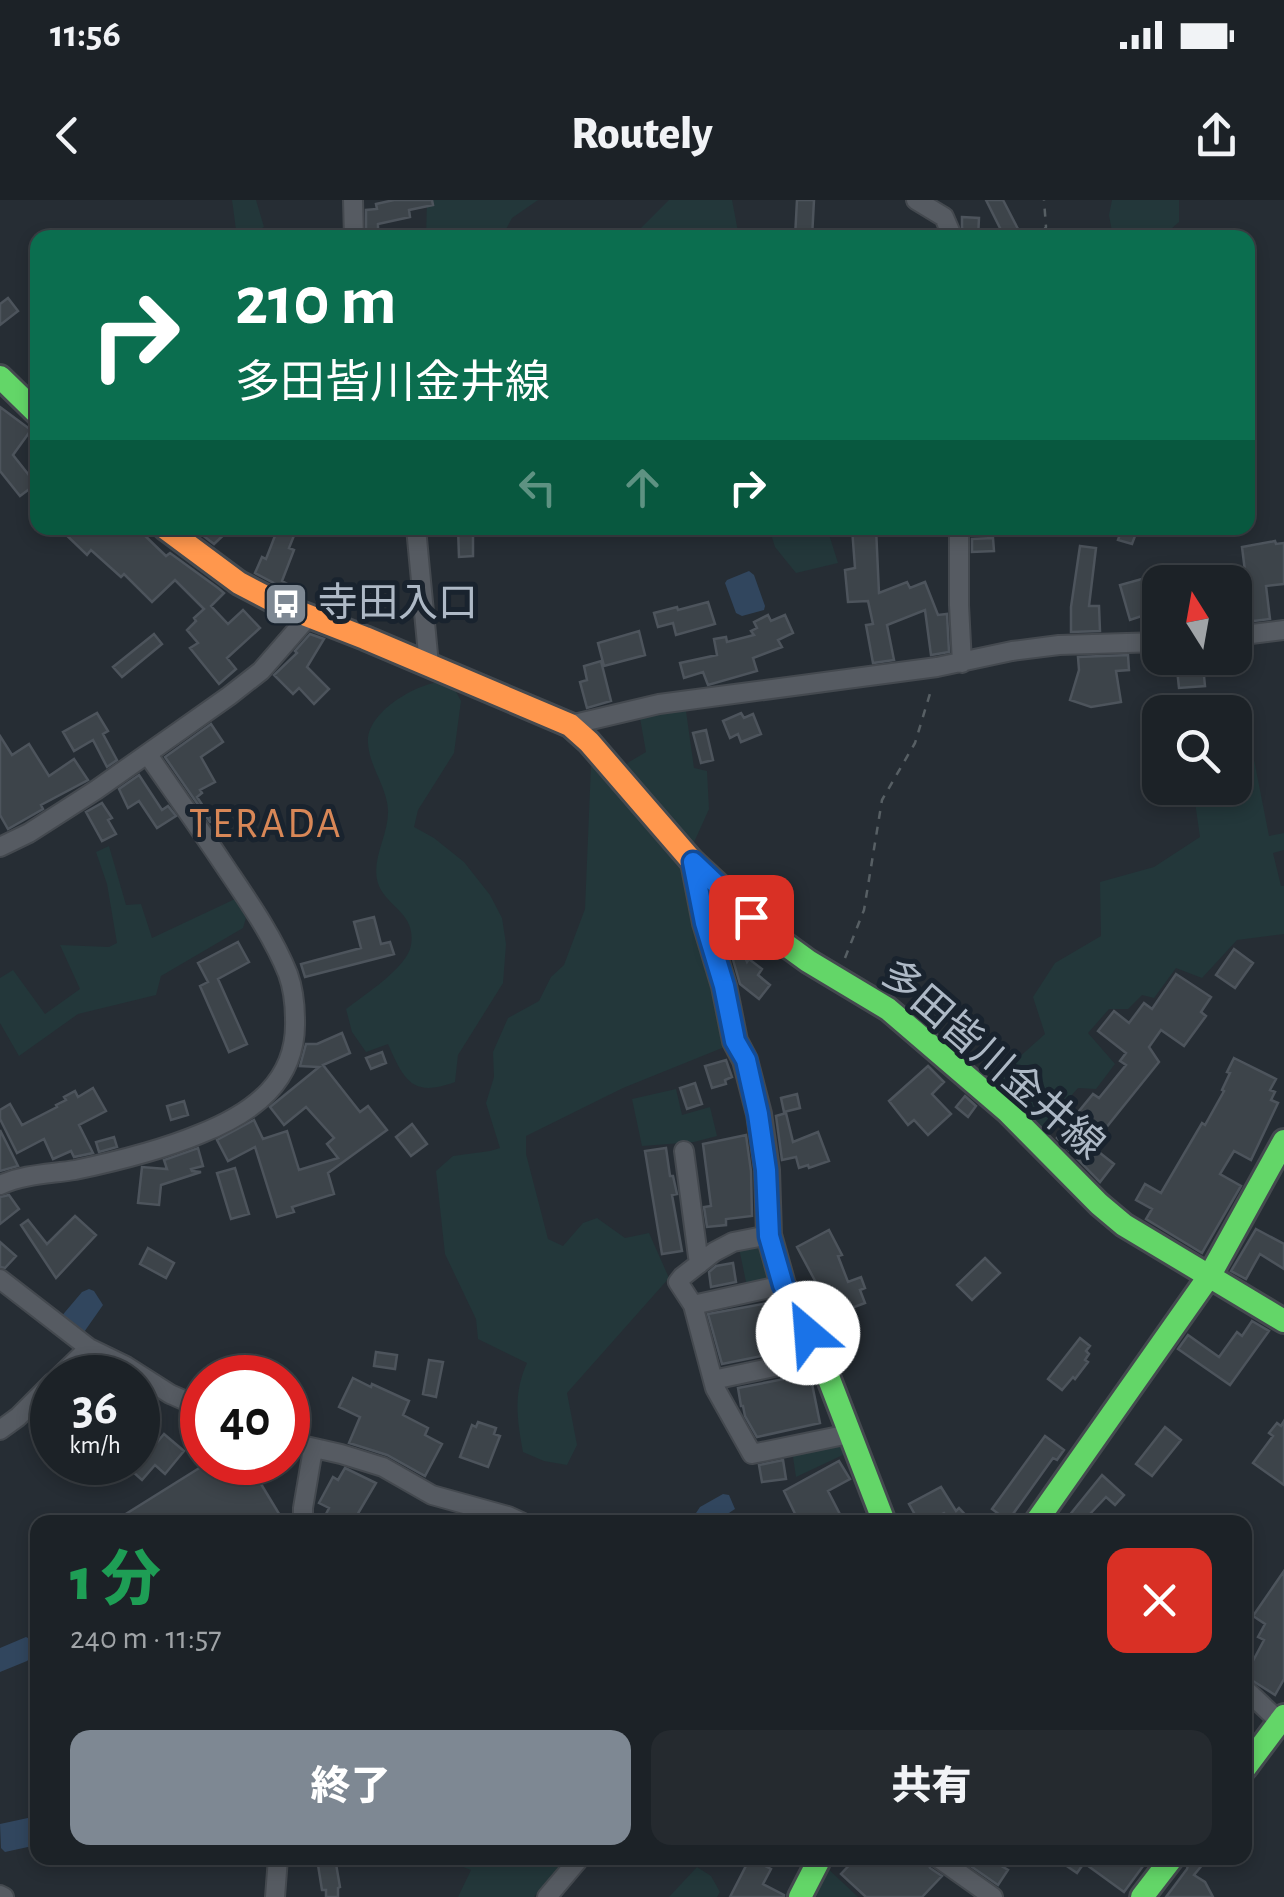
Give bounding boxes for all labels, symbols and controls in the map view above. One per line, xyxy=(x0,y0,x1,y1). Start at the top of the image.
text: 11:56 xyxy=(50,16,121,54)
icon: back xyxy=(40,108,95,163)
icon: share xyxy=(1189,108,1244,163)
text: Routely xyxy=(571,112,713,157)
text: 210 m xyxy=(235,267,397,337)
icon: right xyxy=(70,270,200,400)
text: 多田皆川金井線 xyxy=(235,361,550,406)
icon: left xyxy=(510,460,565,515)
icon: ahead xyxy=(615,460,670,515)
icon: right xyxy=(720,460,775,515)
north arrow xyxy=(1142,565,1252,675)
map controls xyxy=(1142,565,1252,805)
bus stop icon: 寺田入口 xyxy=(263,581,309,627)
place label: 寺田入口 xyxy=(318,582,478,624)
button: search xyxy=(1142,695,1252,805)
district label: TERADA xyxy=(189,803,343,845)
pin xyxy=(709,875,794,960)
icon: arrive xyxy=(724,890,779,945)
street label: 多田皆川金井線 xyxy=(873,952,1112,1167)
position arrow xyxy=(756,1281,860,1385)
speed limit sign: 40 xyxy=(180,1355,310,1485)
text: 36 xyxy=(72,1383,118,1433)
text: km/h xyxy=(69,1433,121,1458)
button: close xyxy=(1107,1548,1212,1653)
text: 1 分 xyxy=(70,1551,161,1611)
text: 240 m · 11:57 xyxy=(70,1622,222,1654)
button: 終了 xyxy=(70,1730,631,1845)
button: 共有 xyxy=(651,1730,1212,1845)

